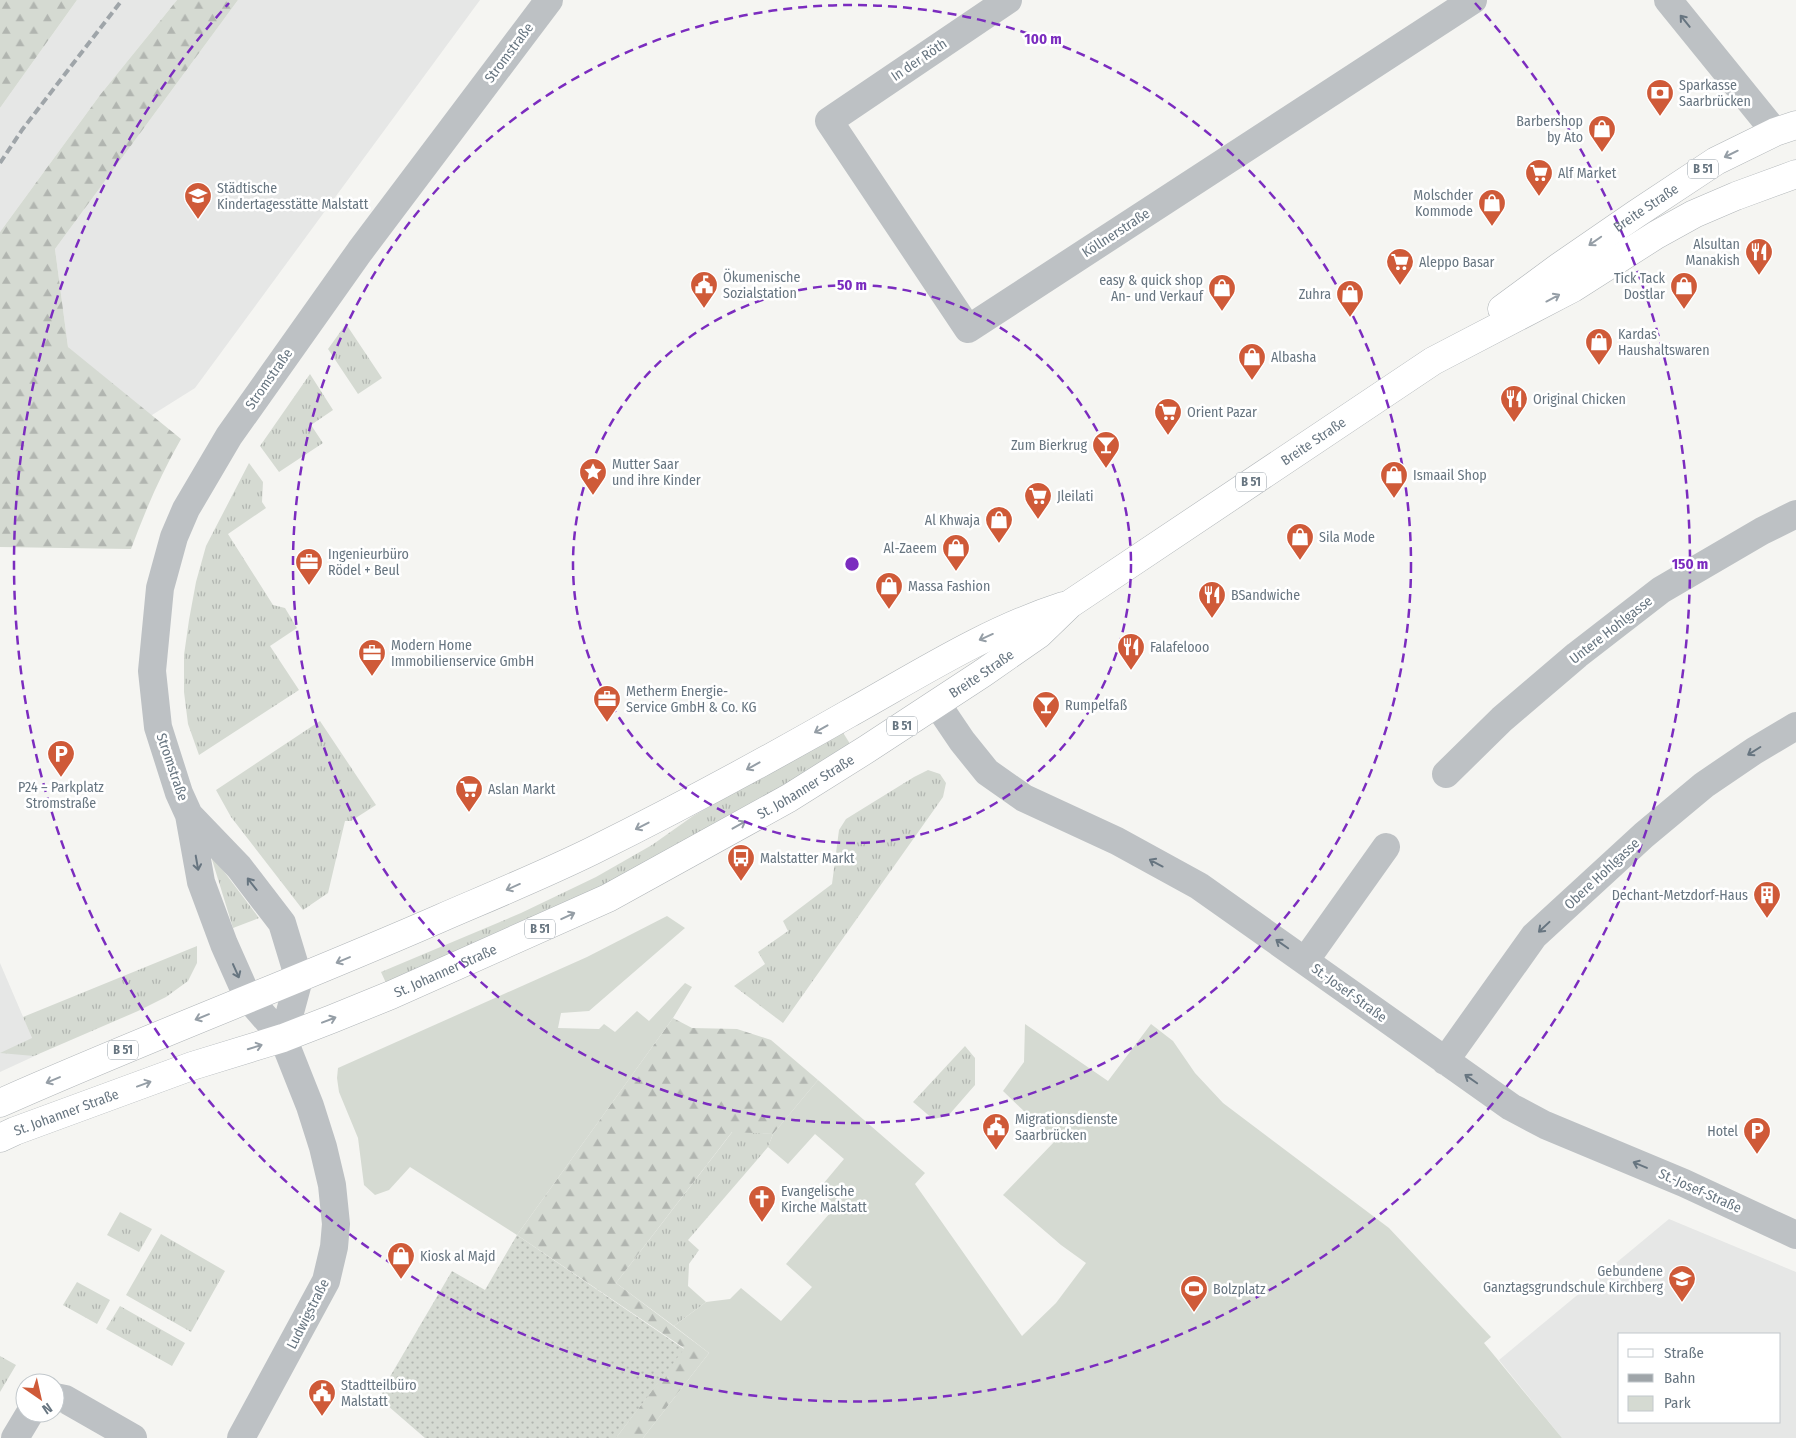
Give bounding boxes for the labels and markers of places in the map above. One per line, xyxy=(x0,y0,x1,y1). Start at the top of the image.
place label: Sparkasse Saarbrücken xyxy=(1679,77,1751,110)
bank icon: Sparkasse Saarbrücken xyxy=(1645,78,1675,117)
place label: Barbershop by Ato xyxy=(1516,113,1583,146)
shop icon: Barbershop by Ato xyxy=(1587,114,1617,153)
supermarket icon: Alf Market xyxy=(1524,158,1554,197)
place label: Alf Market xyxy=(1558,165,1617,182)
place label: Städtische Kindertagesstätte Malstatt xyxy=(217,180,369,213)
school or university icon: Städtische Kindertagesstätte Malstatt xyxy=(183,181,213,220)
place label: Molschder Kommode xyxy=(1413,187,1473,220)
shop icon: Molschder Kommode xyxy=(1477,188,1507,227)
place label: Alsultan Manakish xyxy=(1686,236,1740,269)
restaurant icon: Alsultan Manakish xyxy=(1744,237,1774,276)
supermarket icon: Aleppo Basar xyxy=(1385,247,1415,286)
place label: Aleppo Basar xyxy=(1419,254,1495,271)
place label: Ökumenische Sozialstation xyxy=(723,268,800,302)
public building icon: Ökumenische Sozialstation xyxy=(689,270,719,309)
place label: Tick Tack Dostlar xyxy=(1614,270,1665,303)
shop icon: Tick Tack Dostlar xyxy=(1669,271,1699,310)
place label: easy & quick shop An- und Verkauf xyxy=(1099,272,1205,305)
shop icon: easy & quick shop An- und Verkauf xyxy=(1207,273,1237,312)
shop icon: Zuhra xyxy=(1335,279,1365,318)
place label: Zuhra xyxy=(1299,286,1331,303)
place label: Kardas Haushaltswaren xyxy=(1618,326,1710,359)
shop icon: Kardas Haushaltswaren xyxy=(1584,327,1614,366)
shop icon: Albasha xyxy=(1237,342,1267,381)
place label: Albasha xyxy=(1271,349,1316,366)
restaurant icon: Original Chicken xyxy=(1499,384,1529,423)
place label: Original Chicken xyxy=(1533,391,1626,408)
supermarket icon: Orient Pazar xyxy=(1153,397,1183,436)
place label: Orient Pazar xyxy=(1187,404,1257,421)
bar icon: Zum Bierkrug xyxy=(1091,430,1121,469)
place label: Zum Bierkrug xyxy=(1011,437,1087,454)
place label: Mutter Saar und ihre Kinder xyxy=(612,456,701,489)
place icon: Mutter Saar und ihre Kinder xyxy=(578,457,608,496)
shop icon: Ismaail Shop xyxy=(1379,460,1409,499)
place label: Ismaail Shop xyxy=(1413,467,1487,484)
supermarket icon: Jleilati xyxy=(1023,481,1053,520)
place label: Jleilati xyxy=(1057,488,1093,505)
shop icon: Al Khwaja xyxy=(984,505,1014,544)
place label: Al Khwaja xyxy=(925,512,980,529)
shop icon: Sila Mode xyxy=(1285,522,1315,561)
place label: Sila Mode xyxy=(1319,529,1375,546)
shop icon: Al-Zaeem xyxy=(941,533,971,572)
place label: Al-Zaeem xyxy=(883,540,937,557)
place label: Ingenieurbüro Rödel + Beul xyxy=(328,546,409,579)
office icon: Ingenieurbüro Rödel + Beul xyxy=(294,547,324,586)
centre of rings xyxy=(843,555,861,573)
shop icon: Massa Fashion xyxy=(874,571,904,610)
place label: Massa Fashion xyxy=(908,578,990,595)
restaurant icon: BSandwiche xyxy=(1197,580,1227,619)
place label: BSandwiche xyxy=(1231,587,1300,604)
restaurant icon: Falafelooo xyxy=(1116,632,1146,671)
place label: Modern Home Immobilienservice GmbH xyxy=(391,637,534,670)
office icon: Modern Home Immobilienservice GmbH xyxy=(357,638,387,677)
place label: Falafelooo xyxy=(1150,639,1209,656)
place label: Metherm Energie- Service GmbH & Co. KG xyxy=(626,683,757,716)
office icon: Metherm Energie- Service GmbH & Co. KG xyxy=(592,684,622,723)
bar icon: Rumpelfaß xyxy=(1031,690,1061,729)
place label: Rumpelfaß xyxy=(1065,697,1128,714)
parking icon: P24 – Parkplatz Stromstraße xyxy=(46,739,76,778)
supermarket icon: Aslan Markt xyxy=(454,774,484,813)
place label: P24 – Parkplatz Stromstraße xyxy=(18,779,104,812)
place label: Aslan Markt xyxy=(488,781,556,798)
bus stop icon: Malstatter Markt xyxy=(726,843,756,882)
place label: Malstatter Markt xyxy=(760,850,855,867)
building icon: Dechant-Metzdorf-Haus xyxy=(1752,880,1782,919)
place label: Dechant-Metzdorf-Haus xyxy=(1612,887,1748,904)
place label: Migrationsdienste Saarbrücken xyxy=(1015,1111,1118,1144)
public building icon: Migrationsdienste Saarbrücken xyxy=(981,1112,1011,1151)
parking icon: Hotel xyxy=(1742,1116,1772,1155)
place label: Hotel xyxy=(1707,1123,1738,1140)
place label: Evangelische Kirche Malstatt xyxy=(781,1183,867,1216)
church icon: Evangelische Kirche Malstatt xyxy=(747,1184,777,1223)
shop icon: Kiosk al Majd xyxy=(386,1241,416,1280)
place label: Kiosk al Majd xyxy=(420,1248,496,1265)
place label: Gebundene Ganztagsgrundschule Kirchberg xyxy=(1483,1263,1663,1296)
school or university icon: Gebundene Ganztagsgrundschule Kirchberg xyxy=(1667,1264,1697,1303)
sports icon: Bolzplatz xyxy=(1179,1274,1209,1313)
place label: Bolzplatz xyxy=(1213,1281,1266,1298)
place label: Stadtteilbüro Malstatt xyxy=(341,1377,417,1410)
public building icon: Stadtteilbüro Malstatt xyxy=(307,1378,337,1417)

